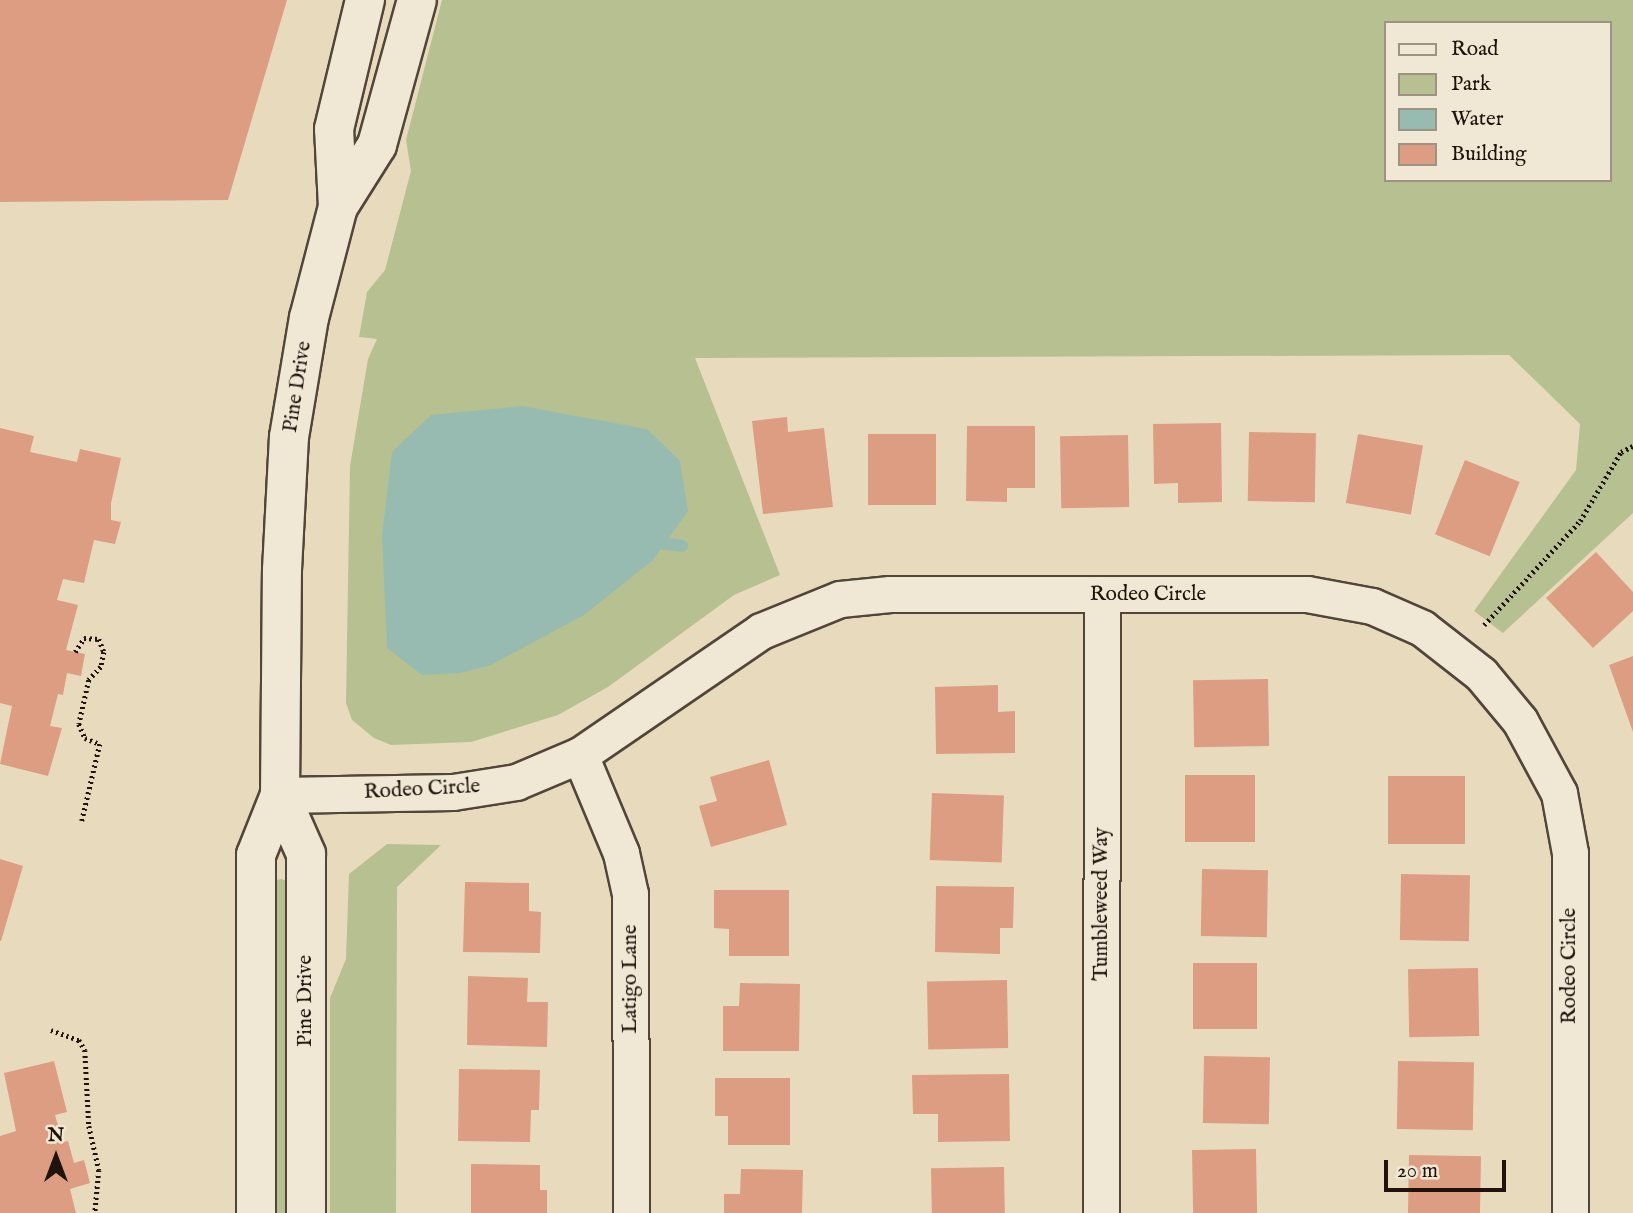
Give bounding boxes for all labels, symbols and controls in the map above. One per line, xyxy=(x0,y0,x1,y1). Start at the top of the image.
legend xyxy=(1384,21,1612,182)
text: Road xyxy=(1451,36,1498,63)
text: Park xyxy=(1451,71,1491,98)
text: Water xyxy=(1451,106,1503,133)
text: Building xyxy=(1451,141,1526,168)
street label: Pine Drive xyxy=(278,340,318,434)
street label: Rodeo Circle xyxy=(1090,582,1206,608)
street label: Rodeo Circle xyxy=(363,774,481,806)
street label: Tumbleweed Way xyxy=(1089,827,1115,981)
street label: Rodeo Circle xyxy=(1557,908,1583,1024)
street label: Latigo Lane xyxy=(618,925,644,1033)
street label: Pine Drive xyxy=(293,955,319,1047)
north arrow xyxy=(21,1122,91,1192)
text: N xyxy=(48,1124,64,1148)
scale bar xyxy=(1388,1146,1510,1190)
text: 20 m xyxy=(1397,1158,1438,1185)

